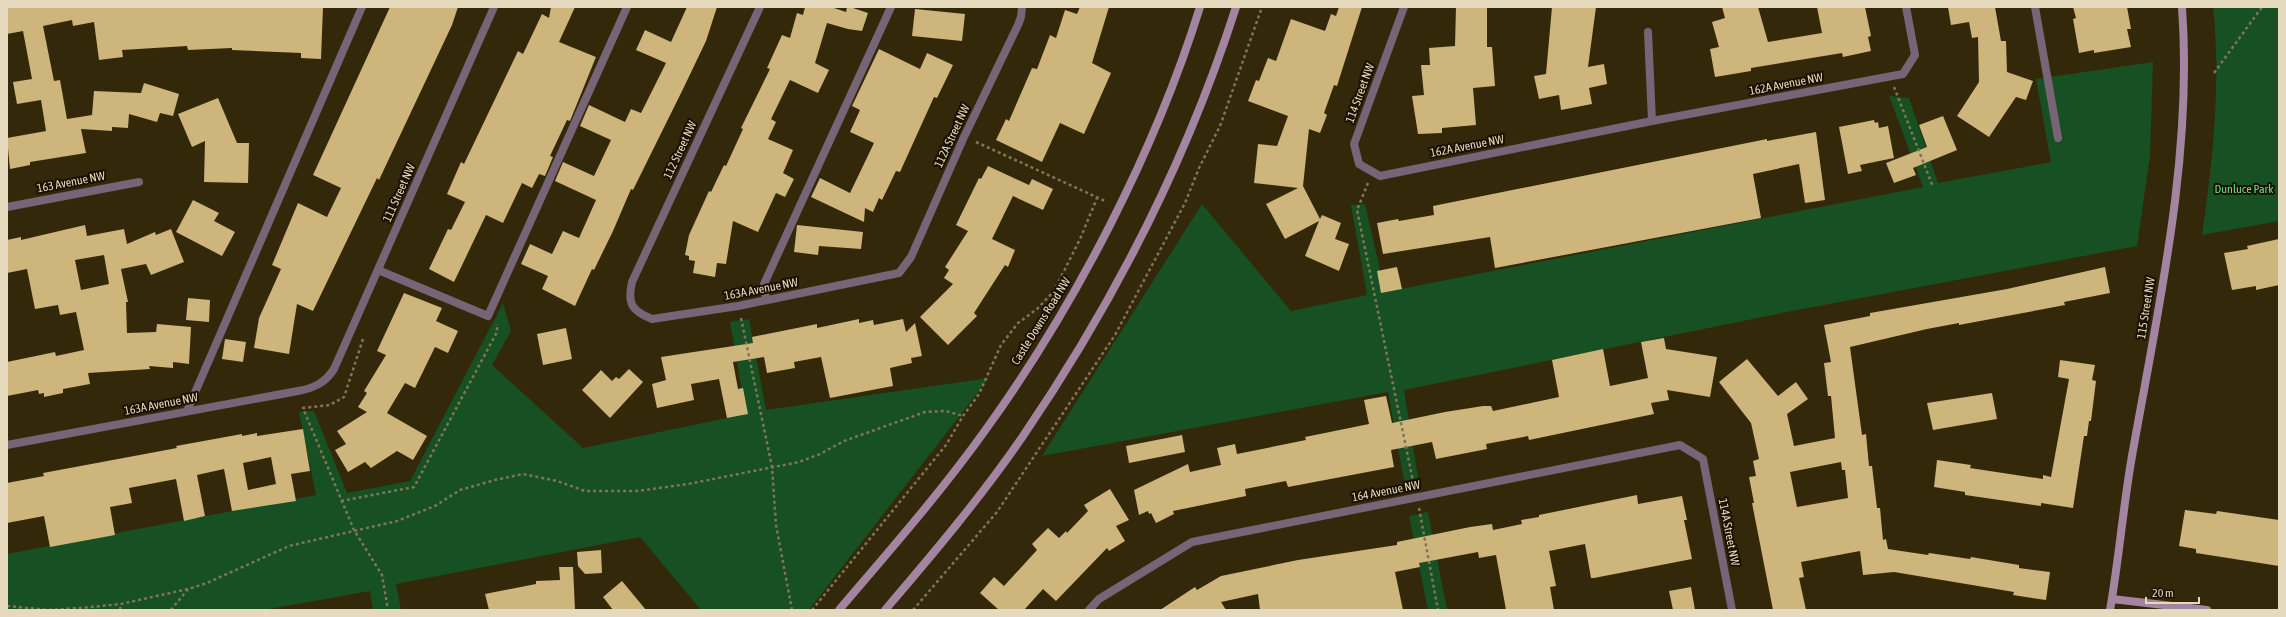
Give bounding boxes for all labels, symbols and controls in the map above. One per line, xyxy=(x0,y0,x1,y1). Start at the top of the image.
street label: 114 Street NW xyxy=(1343,61,1377,125)
street label: 162A Avenue NW xyxy=(1748,70,1824,98)
street label: 112A Street NW xyxy=(931,102,973,170)
street label: 112 Street NW xyxy=(660,119,700,181)
street label: 162A Avenue NW xyxy=(1429,132,1505,160)
street label: 111 Street NW xyxy=(380,161,418,224)
street label: 163 Avenue NW xyxy=(36,168,107,195)
park label: Dunluce Park xyxy=(2215,182,2274,196)
street label: 163A Avenue NW xyxy=(723,275,799,303)
street label: Castle Downs Road NW xyxy=(1008,275,1074,367)
street label: 115 Street NW xyxy=(2134,276,2158,340)
street label: 163A Avenue NW xyxy=(123,390,199,418)
street label: 164 Avenue NW xyxy=(1351,477,1422,504)
street label: 114A Street NW xyxy=(1716,497,1742,567)
scale bar xyxy=(2146,579,2199,605)
text: 20 m xyxy=(2152,586,2174,600)

